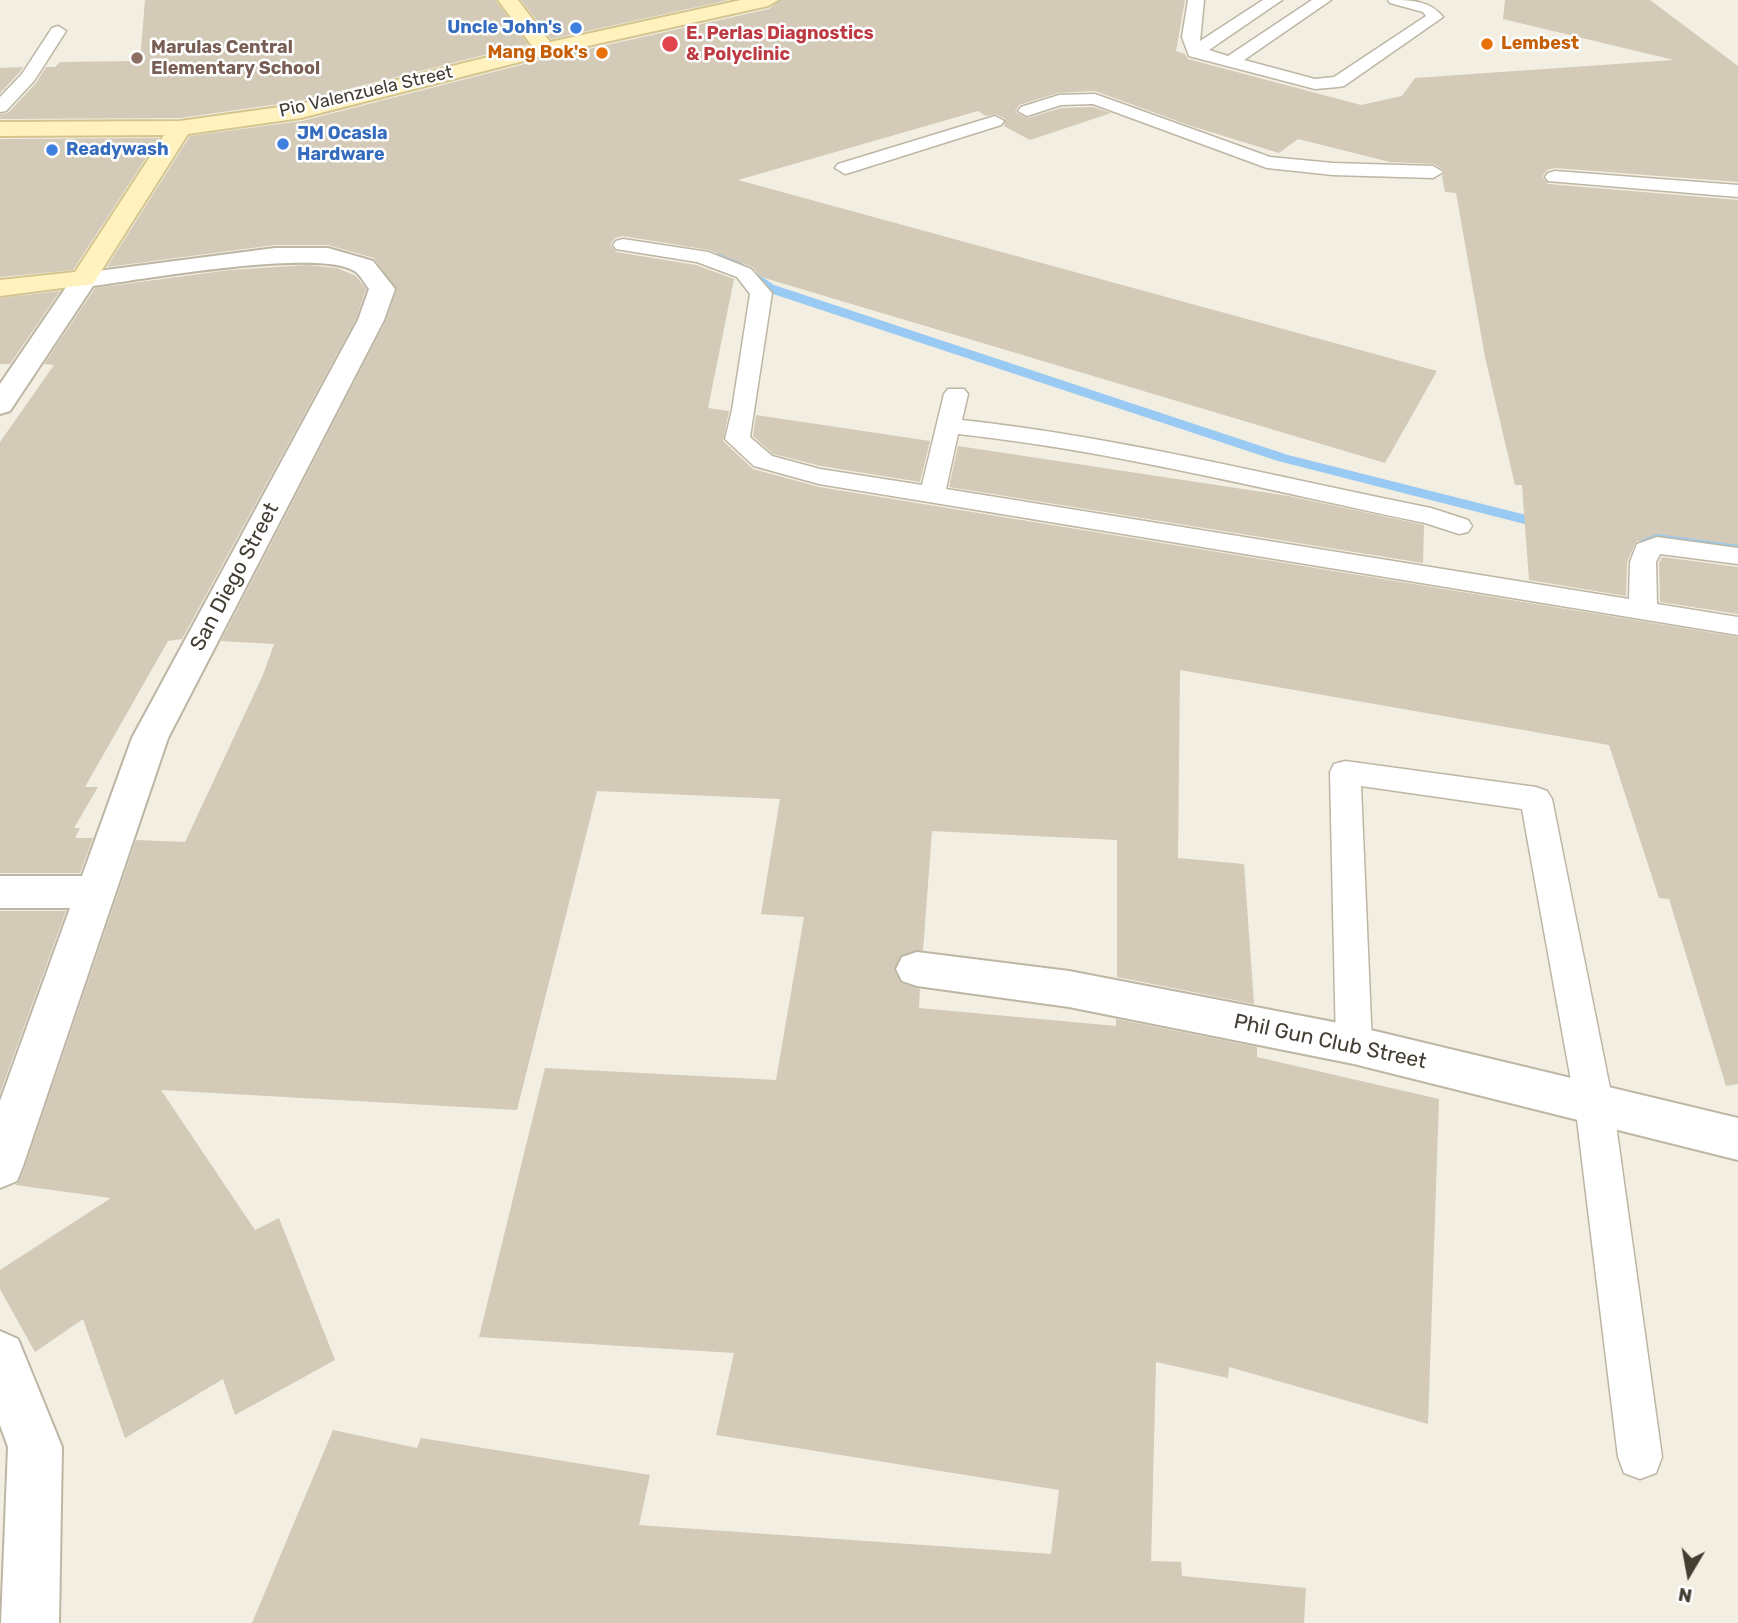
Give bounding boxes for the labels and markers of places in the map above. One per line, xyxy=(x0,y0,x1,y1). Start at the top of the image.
place label: Uncle John's xyxy=(447,17,562,39)
marker: Uncle John's xyxy=(568,20,584,36)
place label: E. Perlas Diagnostics & Polyclinic xyxy=(686,23,874,66)
place label: Lembest xyxy=(1501,33,1579,55)
marker: E. Perlas Diagnostics & Polyclinic xyxy=(660,34,680,54)
marker: Lembest xyxy=(1479,36,1495,52)
place label: Marulas Central Elementary School xyxy=(151,37,320,80)
place label: Mang Bok's xyxy=(487,42,588,64)
marker: Mang Bok's xyxy=(594,45,610,61)
marker: Marulas Central Elementary School xyxy=(129,50,145,66)
place label: JM Ocasla Hardware xyxy=(297,123,388,166)
marker: JM Ocasla Hardware xyxy=(275,136,291,152)
place label: Readywash xyxy=(66,139,169,161)
marker: Readywash xyxy=(44,142,60,158)

